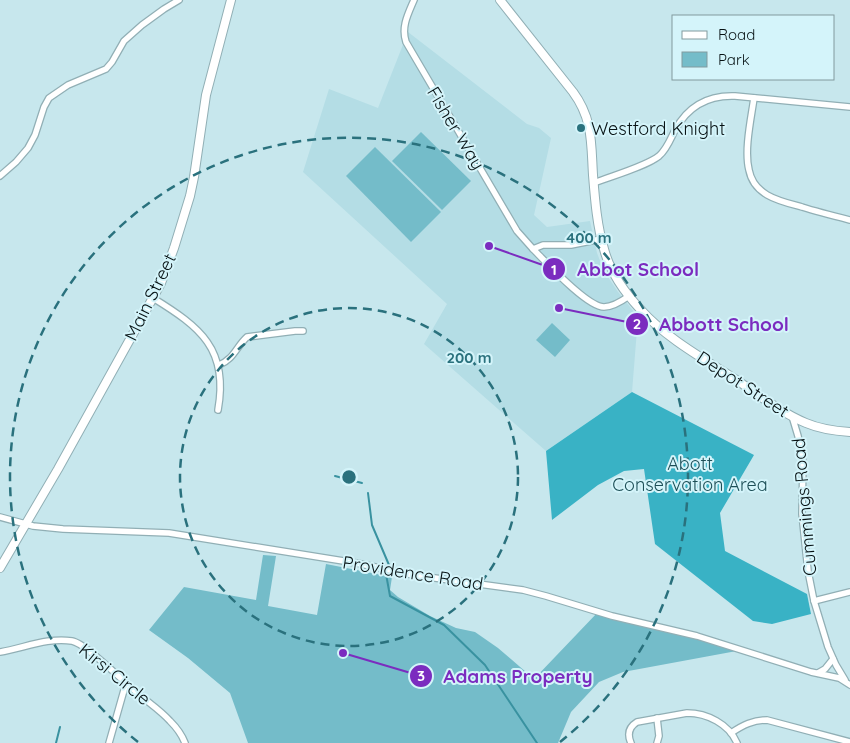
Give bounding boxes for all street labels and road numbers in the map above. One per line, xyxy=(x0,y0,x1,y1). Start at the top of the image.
street label: Fisher Way xyxy=(422,82,490,174)
street label: Main Street xyxy=(119,250,181,344)
street label: Depot Street xyxy=(693,346,793,422)
street label: Cummings Road xyxy=(787,437,821,577)
street label: Providence Road xyxy=(341,551,485,595)
street label: Kirsi Circle xyxy=(74,638,156,710)

